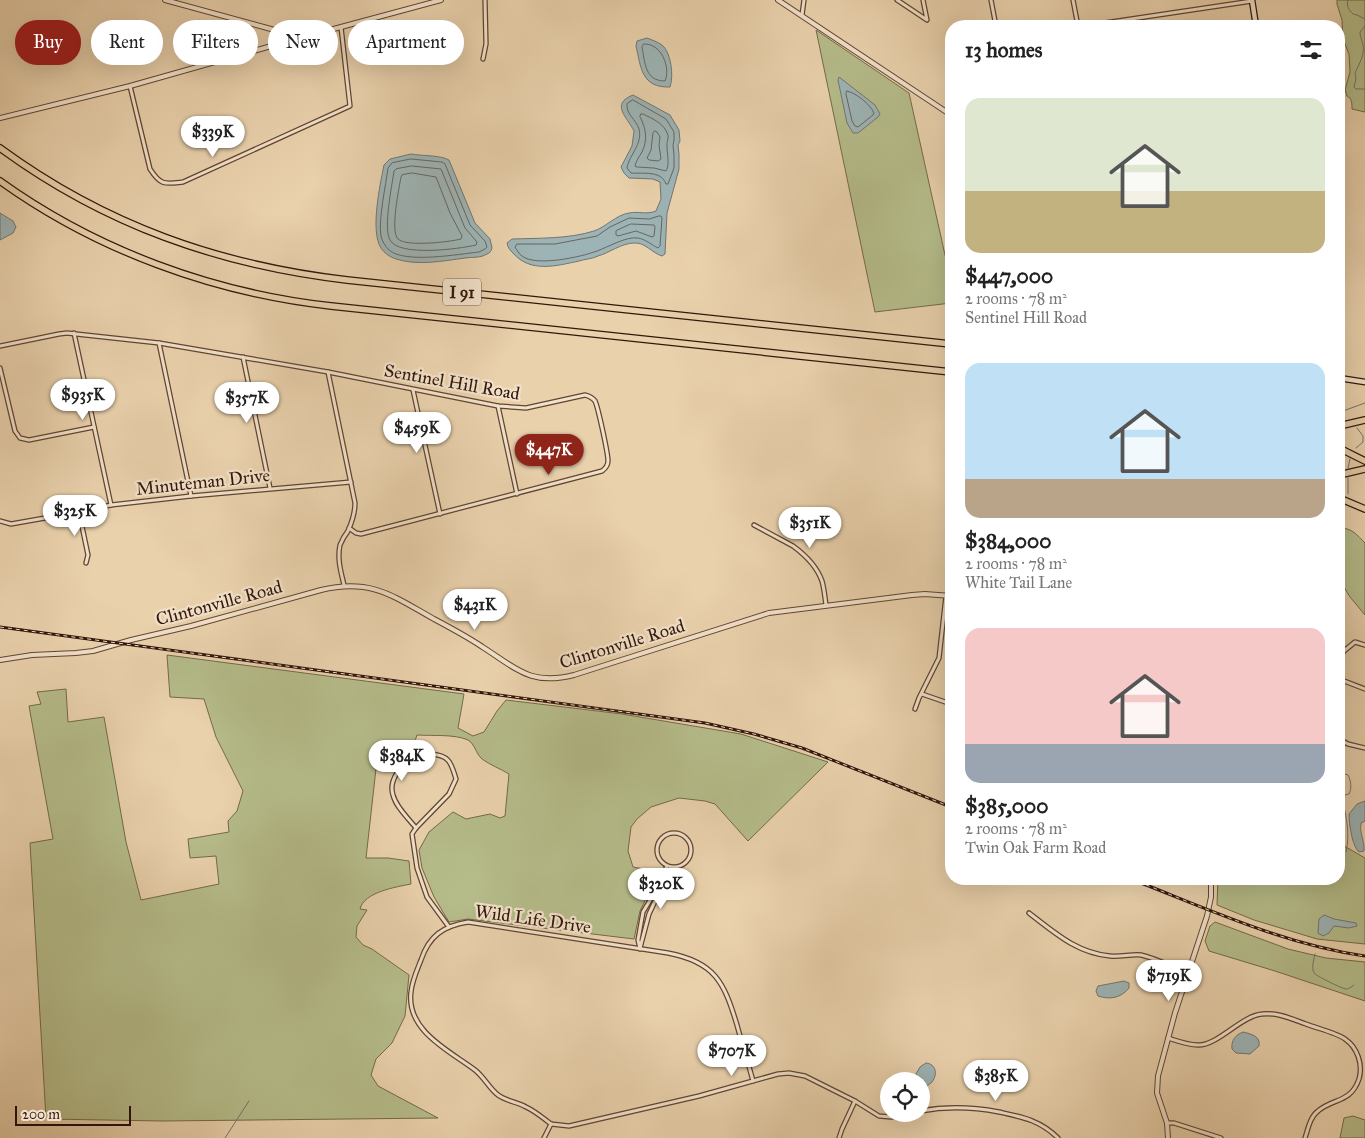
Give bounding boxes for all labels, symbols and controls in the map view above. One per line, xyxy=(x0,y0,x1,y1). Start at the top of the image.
chip: Buy xyxy=(15,20,81,65)
chip: Rent xyxy=(91,20,163,65)
chip: Filters xyxy=(173,20,258,65)
chip: New xyxy=(268,20,338,65)
chip: Apartment xyxy=(348,20,464,65)
icon: filters xyxy=(1297,36,1325,64)
text: 13 homes xyxy=(965,37,1042,63)
pin: $339K xyxy=(178,116,248,158)
text: $339K xyxy=(192,122,234,141)
icon: home xyxy=(1100,131,1190,221)
text: $447,000 xyxy=(965,263,1053,289)
road number: I 91 xyxy=(443,278,481,306)
text: 2 rooms · 78 m² xyxy=(965,289,1067,308)
text: Sentinel Hill Road xyxy=(965,308,1087,327)
street label: Sentinel Hill Road xyxy=(382,359,522,405)
pin: $935K xyxy=(48,378,118,421)
pin: $357K xyxy=(212,382,282,424)
text: $935K xyxy=(61,385,105,404)
text: $357K xyxy=(225,388,269,407)
icon: home xyxy=(1100,396,1190,486)
pin: $459K xyxy=(382,412,452,454)
text: $459K xyxy=(394,418,440,437)
pin: $447K xyxy=(514,434,584,476)
text: $447K xyxy=(526,440,572,459)
street label: Minuteman Drive xyxy=(135,464,271,500)
pin: $325K xyxy=(40,494,110,537)
text: $325K xyxy=(54,501,96,520)
pin: $351K xyxy=(775,506,845,549)
text: $351K xyxy=(789,513,831,532)
text: $384,000 xyxy=(965,528,1051,554)
text: 2 rooms · 78 m² xyxy=(965,554,1067,573)
text: White Tail Lane xyxy=(965,573,1072,592)
street label: Clintonville Road xyxy=(153,576,285,630)
pin: $431K xyxy=(440,588,510,631)
text: $431K xyxy=(454,595,496,614)
street label: Clintonville Road xyxy=(557,614,687,674)
icon: home xyxy=(1100,661,1190,751)
pin: $384K xyxy=(367,740,437,782)
text: $384K xyxy=(380,746,424,765)
text: $385,000 xyxy=(965,793,1048,819)
text: 2 rooms · 78 m² xyxy=(965,819,1067,838)
text: Twin Oak Farm Road xyxy=(965,838,1106,857)
pin: $320K xyxy=(626,868,696,910)
text: $320K xyxy=(639,874,683,893)
street label: Wild Life Drive xyxy=(474,900,592,938)
pin: $719K xyxy=(1134,960,1204,1002)
text: $719K xyxy=(1147,966,1191,985)
pin: $707K xyxy=(697,1034,767,1077)
text: $707K xyxy=(708,1041,756,1060)
pin: $385K xyxy=(961,1060,1031,1102)
text: $385K xyxy=(974,1066,1018,1085)
map controls xyxy=(880,1072,930,1122)
button: locate xyxy=(880,1072,930,1122)
scale bar xyxy=(15,1103,131,1126)
text: 200 m xyxy=(22,1106,60,1123)

